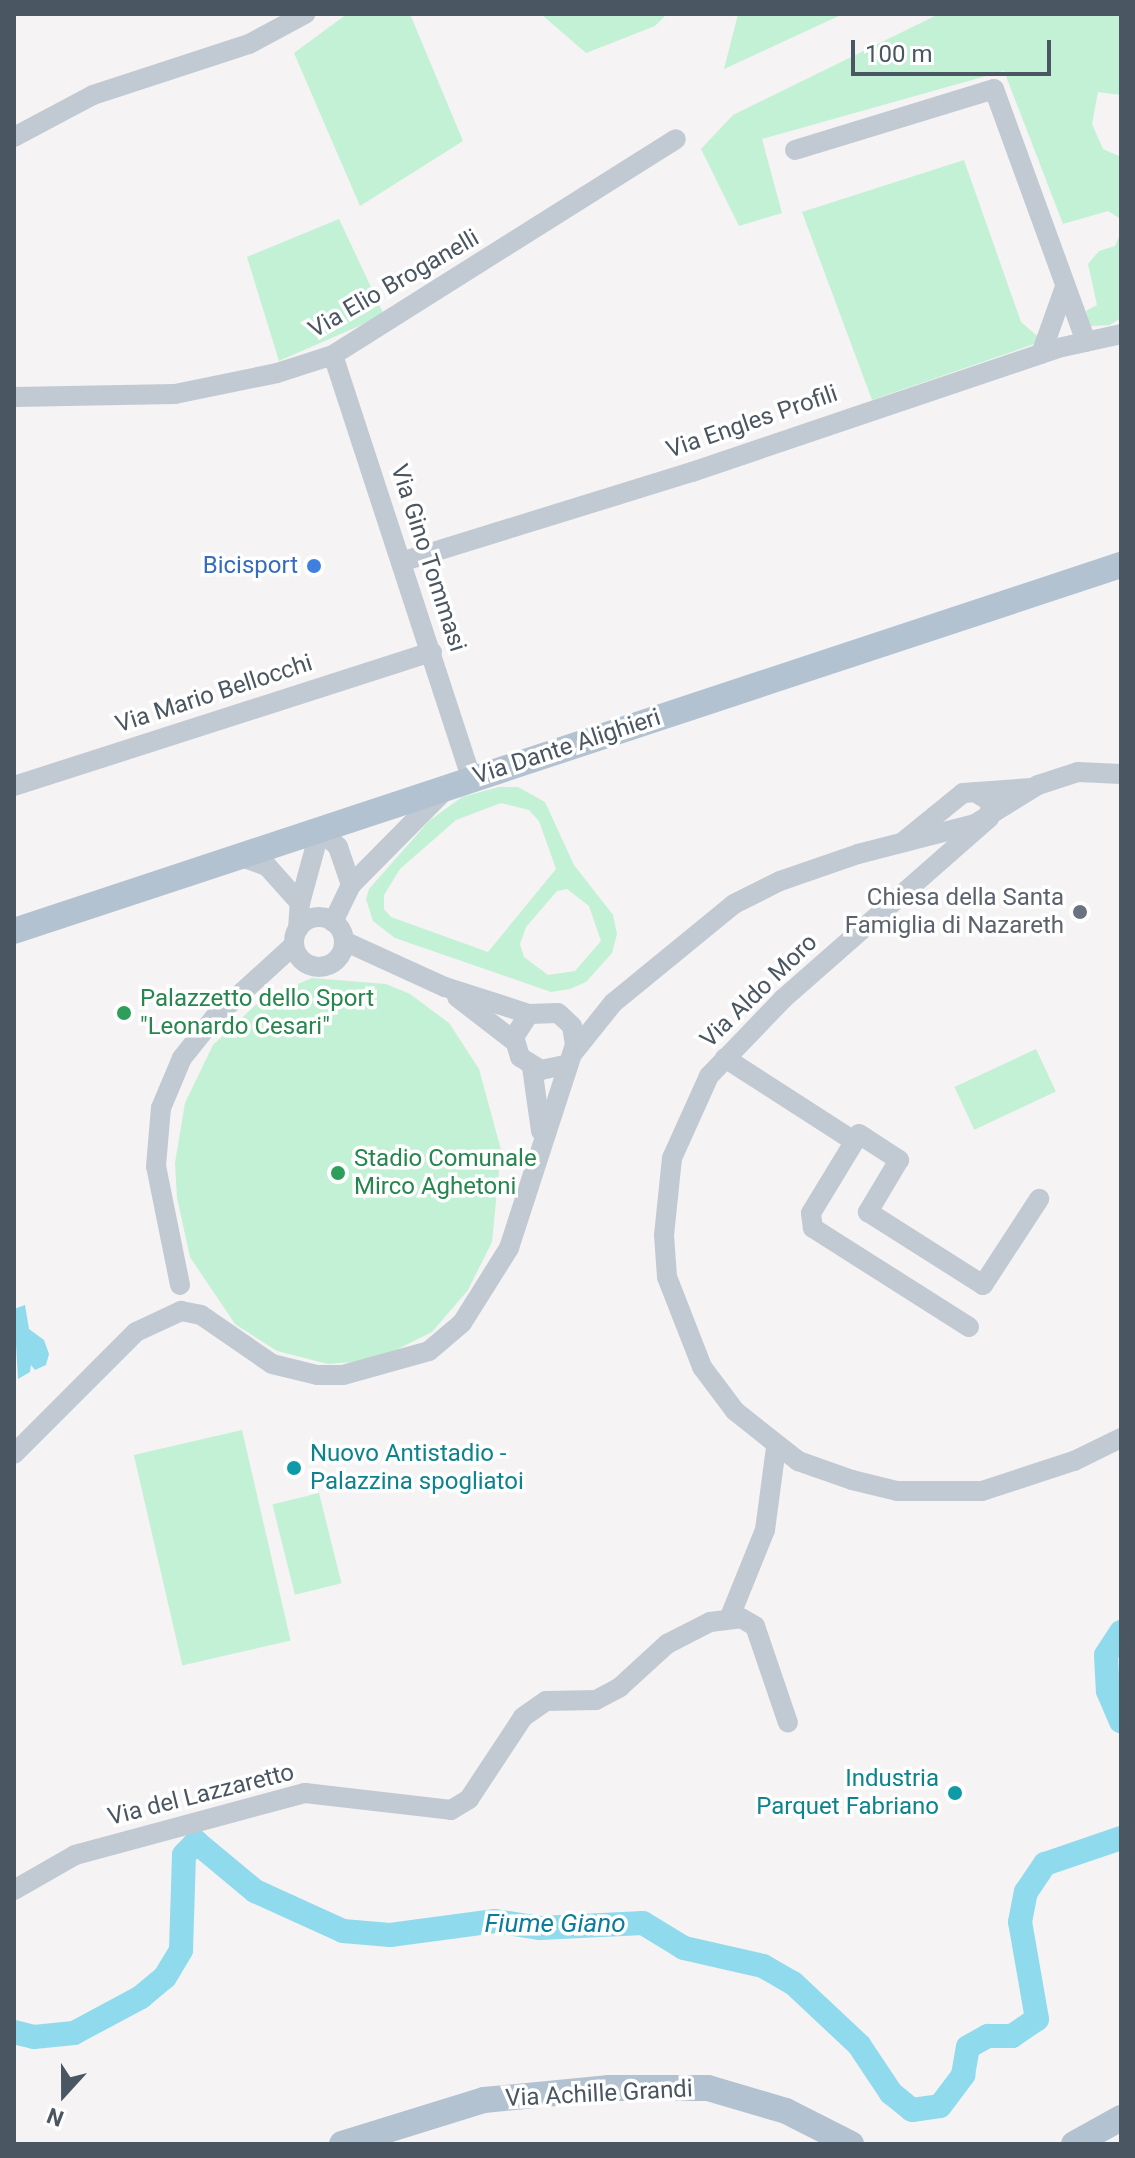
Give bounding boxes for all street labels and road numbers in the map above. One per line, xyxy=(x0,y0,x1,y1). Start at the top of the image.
street label: Via Elio Broganelli xyxy=(304,224,484,344)
street label: Via Engles Profili xyxy=(663,379,841,465)
street label: Via Gino Tommasi xyxy=(384,461,472,655)
street label: Via Mario Bellocchi xyxy=(112,649,316,739)
street label: Via Dante Alighieri xyxy=(470,703,664,791)
street label: Via Aldo Moro xyxy=(695,928,823,1054)
street label: Via del Lazzaretto xyxy=(105,1758,297,1832)
street label: Via Achille Grandi xyxy=(505,2075,693,2113)

